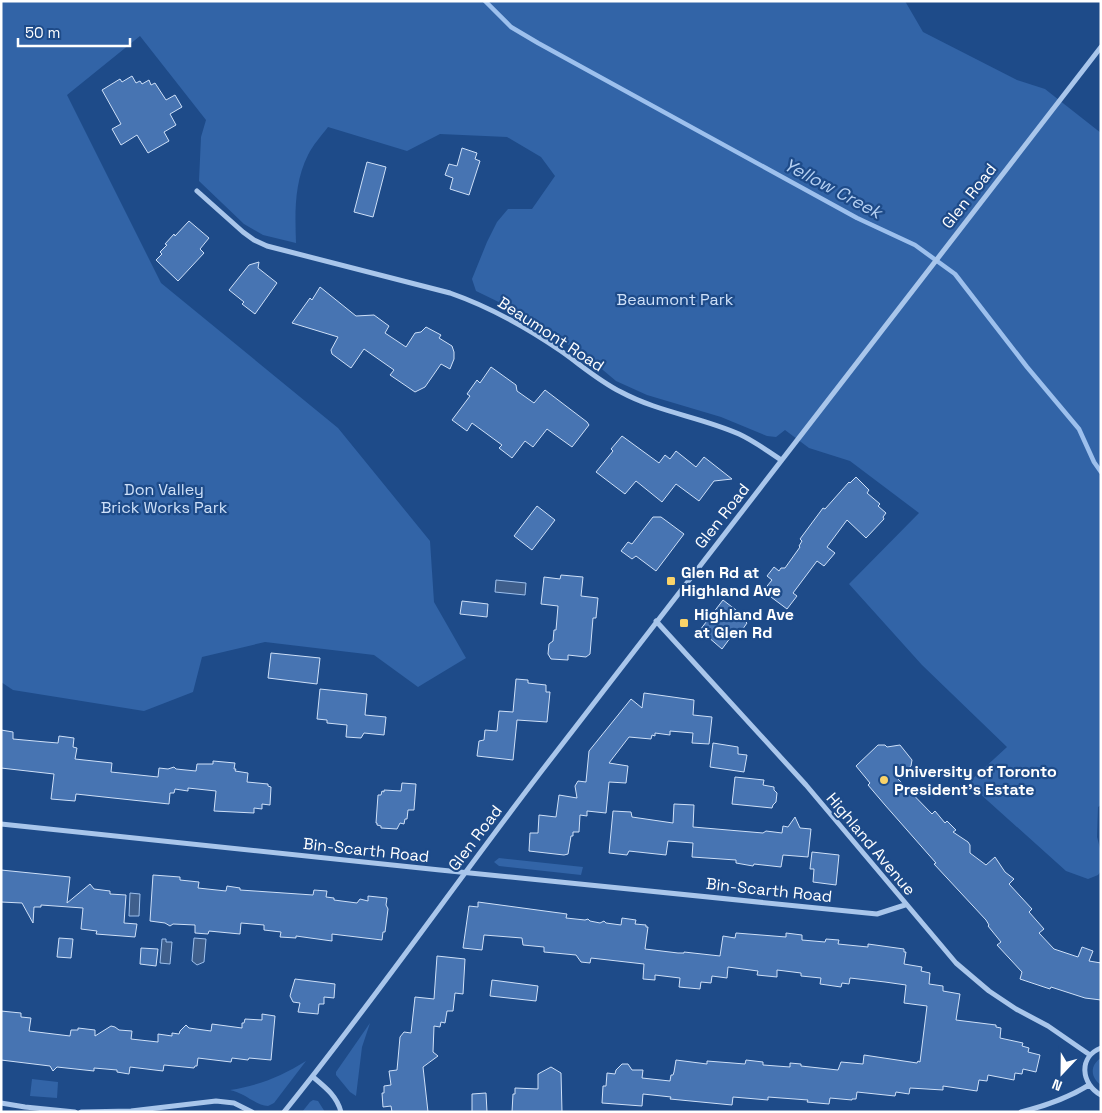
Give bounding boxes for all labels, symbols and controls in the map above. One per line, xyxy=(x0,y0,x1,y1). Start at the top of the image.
scale bar xyxy=(18,15,130,47)
text: 50 m xyxy=(25,23,60,42)
water label: Yellow Creek xyxy=(780,153,888,225)
street label: Glen Road xyxy=(937,159,1001,233)
park label: Beaumont Park xyxy=(617,289,734,310)
street label: Beaumont Road xyxy=(494,292,608,376)
park label: Don Valley Brick Works Park xyxy=(101,479,228,518)
street label: Glen Road xyxy=(690,479,754,553)
place label: Glen Rd at Highland Ave xyxy=(681,562,781,601)
marker: Glen Rd at Highland Ave xyxy=(665,575,677,587)
place label: Highland Ave at Glen Rd xyxy=(694,604,794,643)
marker: Highland Ave at Glen Rd xyxy=(678,617,690,629)
place label: University of Toronto President's Estate xyxy=(894,761,1057,800)
marker: University of Toronto President's Estate xyxy=(878,774,890,786)
street label: Highland Avenue xyxy=(822,788,920,900)
street label: Glen Road xyxy=(443,801,507,875)
street label: Bin-Scarth Road xyxy=(302,833,430,867)
street label: Bin-Scarth Road xyxy=(705,873,833,907)
north arrow xyxy=(1037,1048,1087,1098)
text: N xyxy=(1049,1075,1065,1095)

